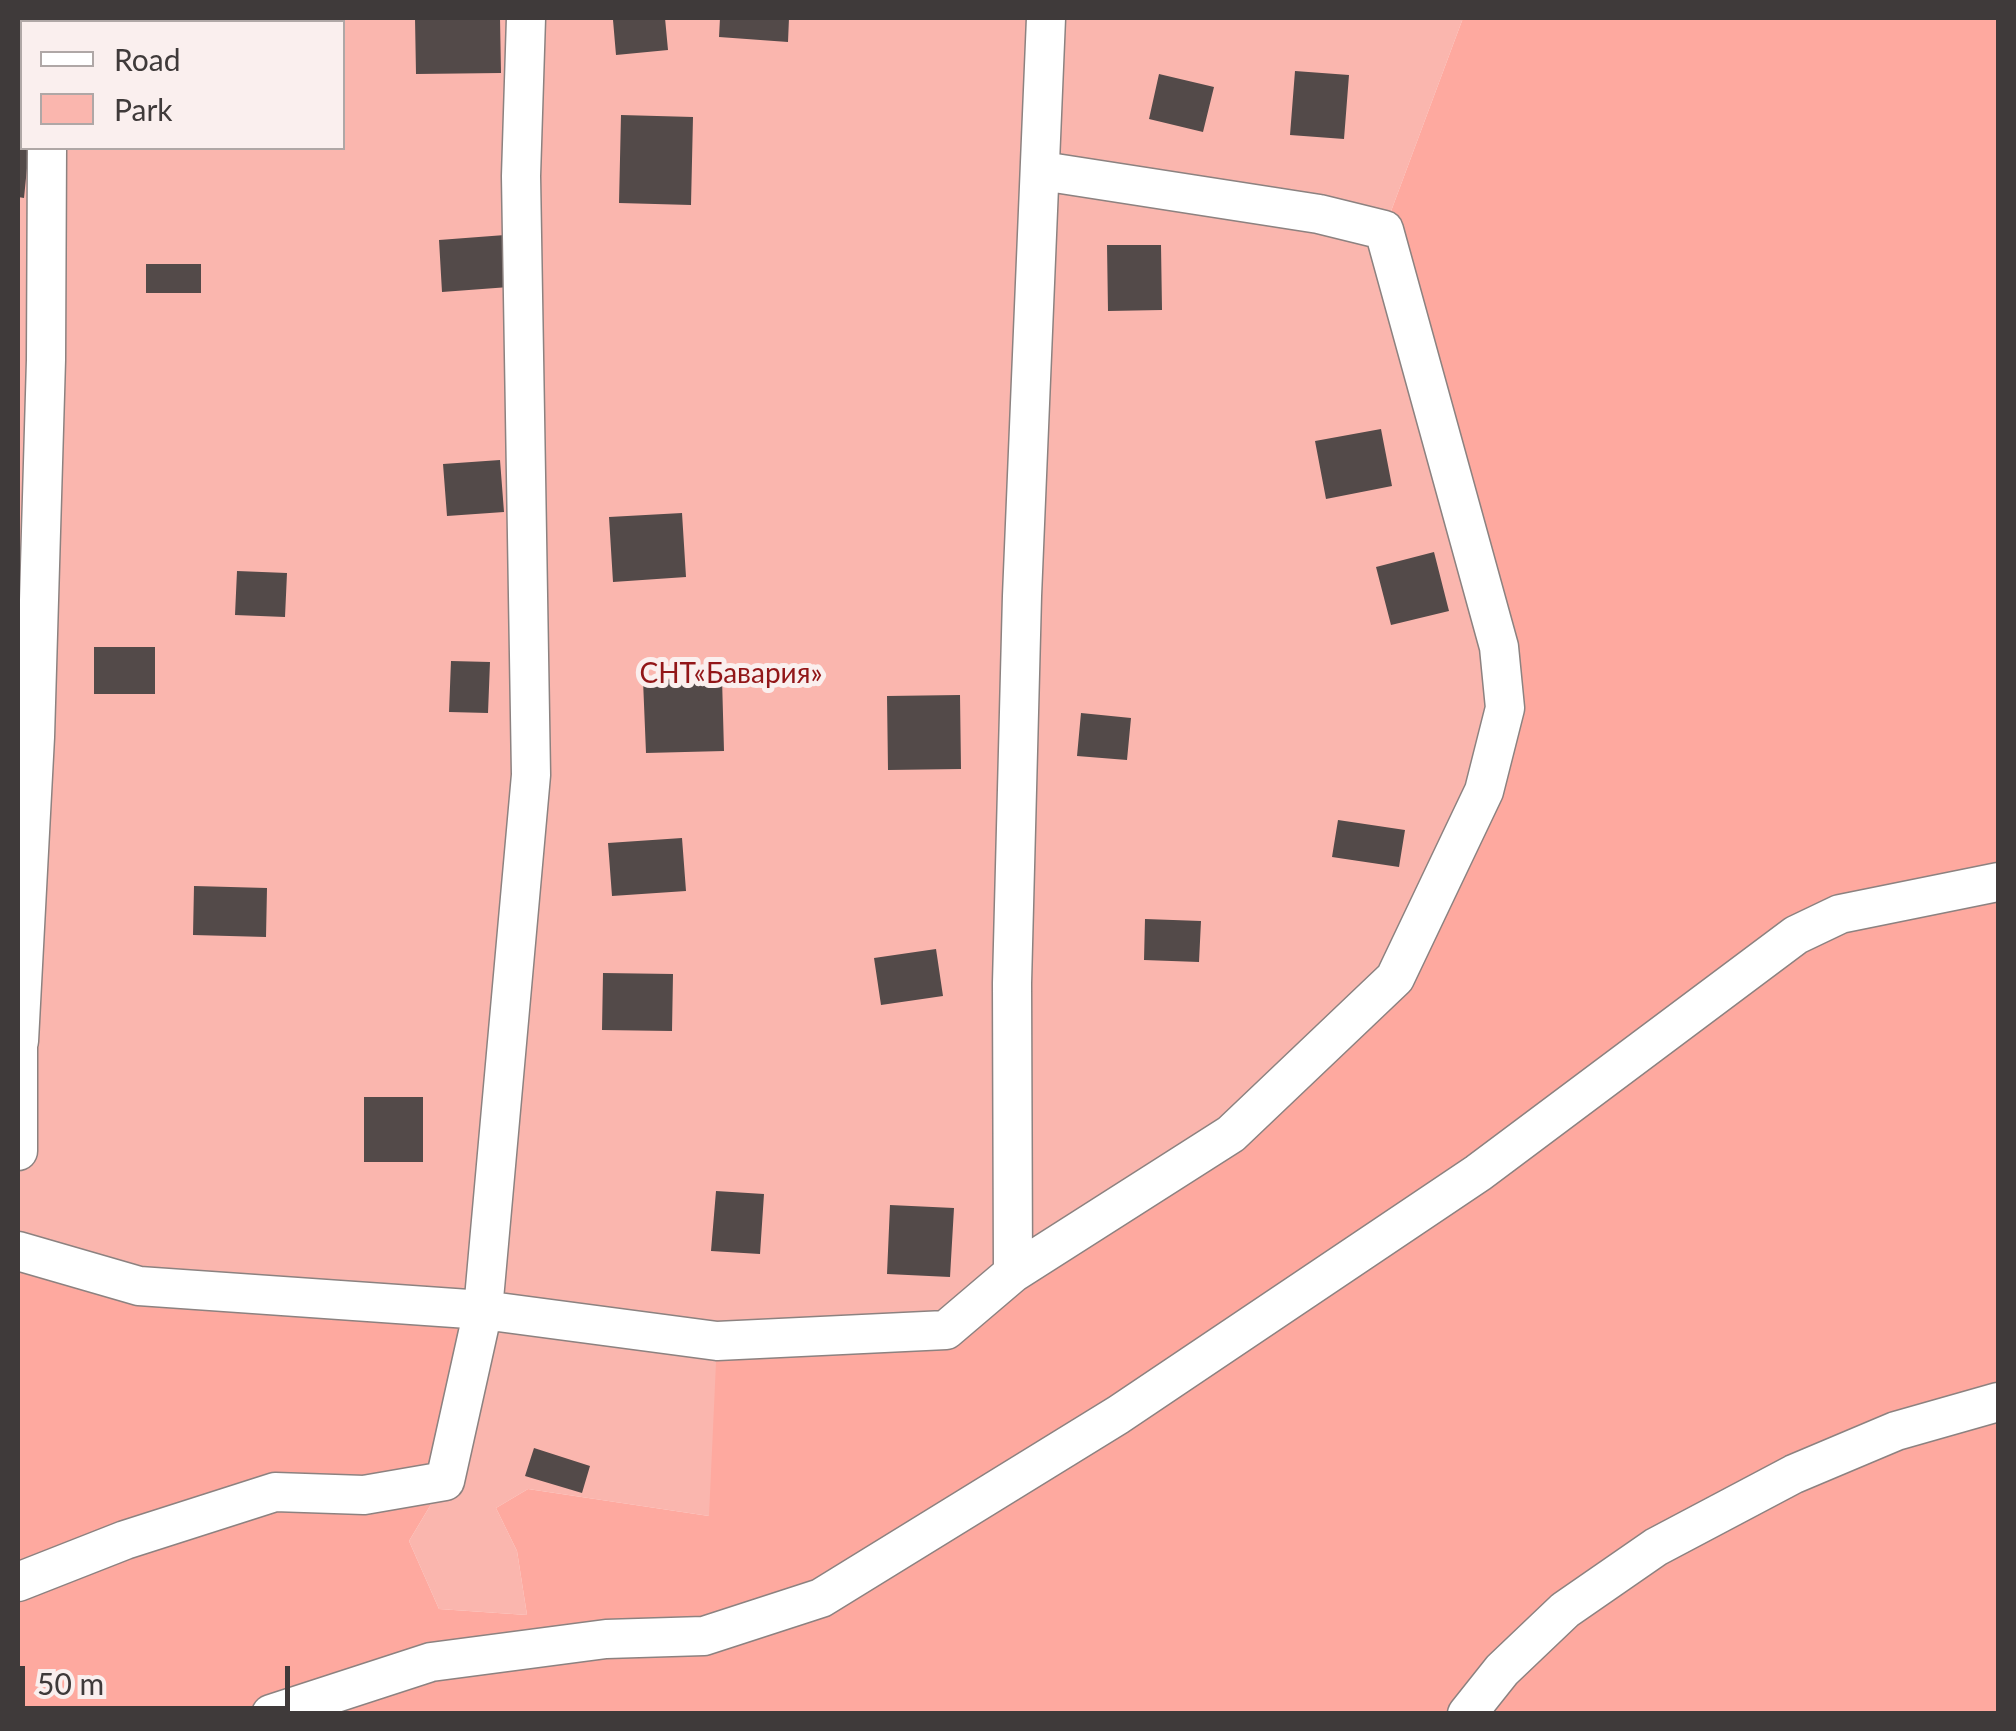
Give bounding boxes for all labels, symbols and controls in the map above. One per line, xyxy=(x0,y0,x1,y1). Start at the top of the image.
legend xyxy=(20,20,345,150)
text: Road xyxy=(114,41,181,77)
text: Park xyxy=(114,91,173,127)
park label: СНТ«Бавария» xyxy=(639,657,823,691)
scale bar xyxy=(25,1646,295,1708)
text: 50 m xyxy=(37,1665,104,1701)

